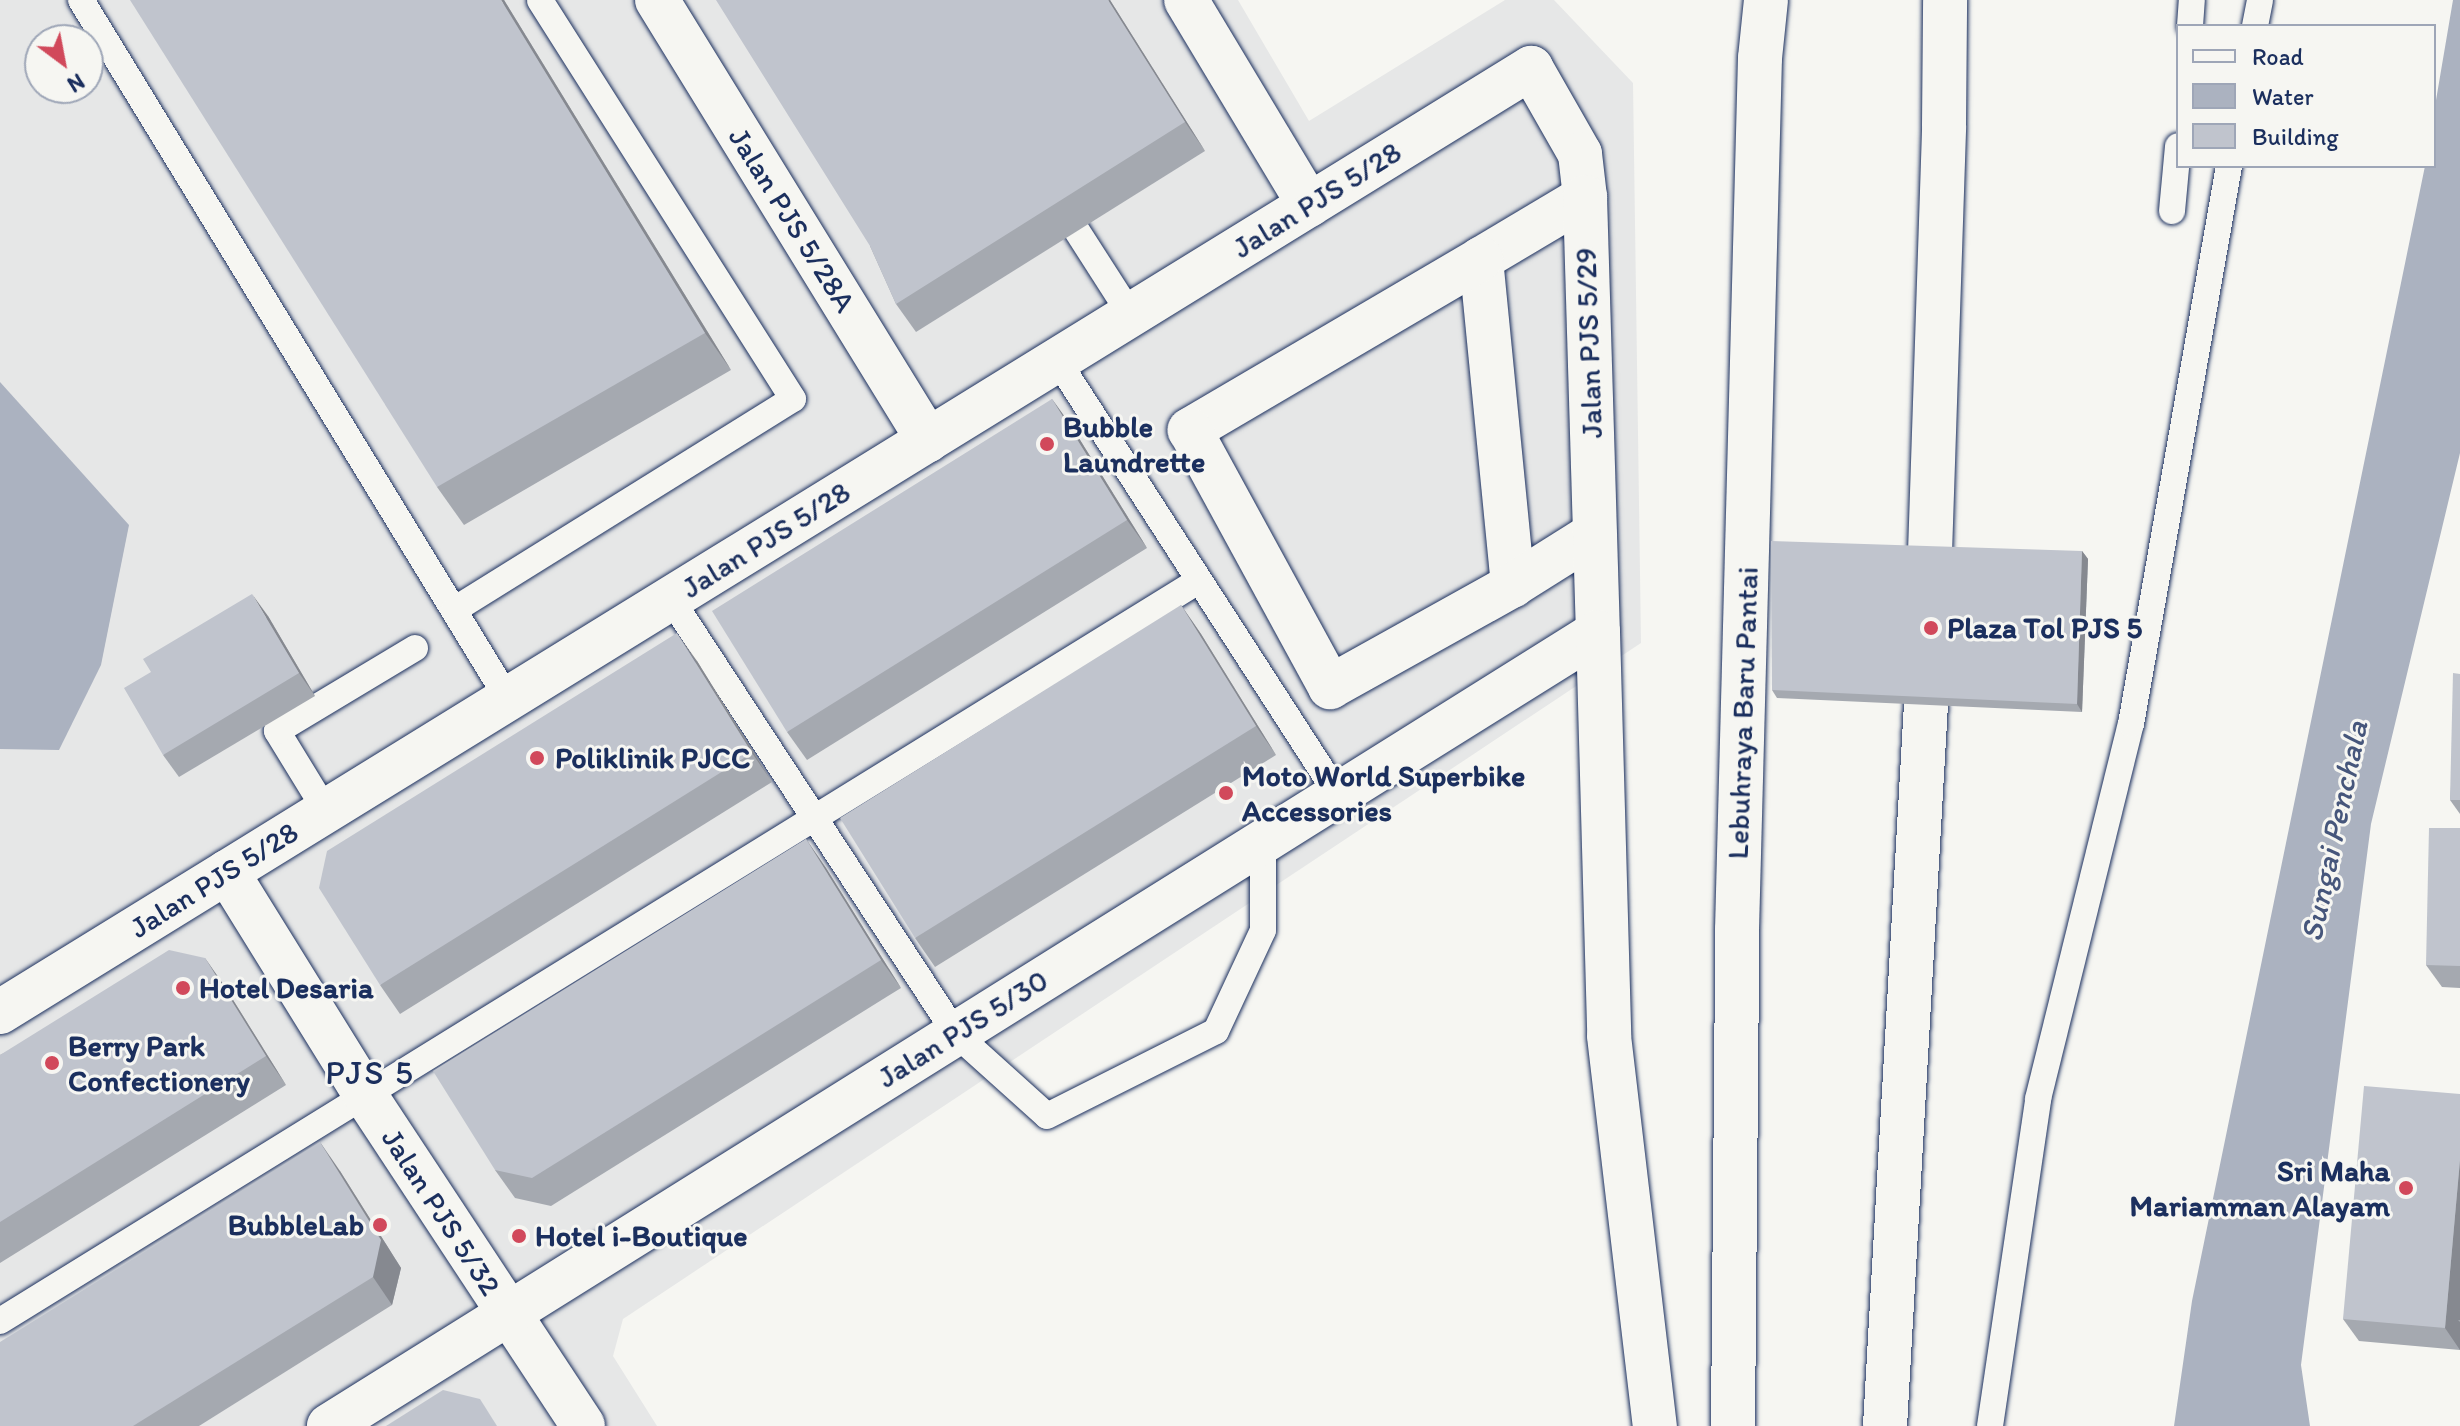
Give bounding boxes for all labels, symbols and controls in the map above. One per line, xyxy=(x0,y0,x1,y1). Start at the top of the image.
north arrow xyxy=(24,24,104,104)
legend xyxy=(2176,24,2436,168)
text: Road xyxy=(2252,42,2304,71)
text: N xyxy=(62,68,89,98)
text: Water xyxy=(2252,82,2314,111)
street label: Jalan PJS 5/28A xyxy=(721,121,863,319)
text: Building xyxy=(2252,122,2339,151)
street label: Jalan PJS 5/28 xyxy=(1227,134,1407,266)
street label: Jalan PJS 5/29 xyxy=(1568,247,1610,439)
place label: Bubble Laundrette xyxy=(1063,409,1205,480)
marker: Bubble Laundrette xyxy=(1038,435,1056,453)
street label: Jalan PJS 5/28 xyxy=(676,474,856,606)
street label: Lebuhraya Baru Pantai xyxy=(1720,566,1766,860)
place label: Plaza Tol PJS 5 xyxy=(1947,610,2138,646)
marker: Plaza Tol PJS 5 xyxy=(1922,619,1940,637)
water label: Sungai Penchala xyxy=(2292,717,2376,945)
place label: Poliklinik PJCC xyxy=(555,740,750,776)
marker: Poliklinik PJCC xyxy=(526,747,548,769)
place label: Moto World Superbike Accessories xyxy=(1242,758,1525,828)
marker: Moto World Superbike Accessories xyxy=(1217,784,1235,802)
street label: Jalan PJS 5/28 xyxy=(124,814,304,946)
street label: Jalan PJS 5/30 xyxy=(871,962,1055,1096)
place label: Hotel Desaria xyxy=(199,970,373,1006)
marker: Hotel Desaria xyxy=(174,979,192,997)
place label: Berry Park Confectionery xyxy=(68,1028,250,1098)
district label: PJS 5 xyxy=(325,1053,415,1093)
marker: Berry Park Confectionery xyxy=(43,1054,61,1072)
street label: Jalan PJS 5/32 xyxy=(374,1122,508,1302)
place label: Sri Maha Mariamman Alayam xyxy=(2129,1153,2390,1224)
marker: Sri Maha Mariamman Alayam xyxy=(2397,1179,2415,1197)
place label: BubbleLab xyxy=(228,1207,364,1243)
marker: BubbleLab xyxy=(371,1216,389,1234)
place label: Hotel i-Boutique xyxy=(535,1218,748,1254)
marker: Hotel i-Boutique xyxy=(510,1227,528,1245)

